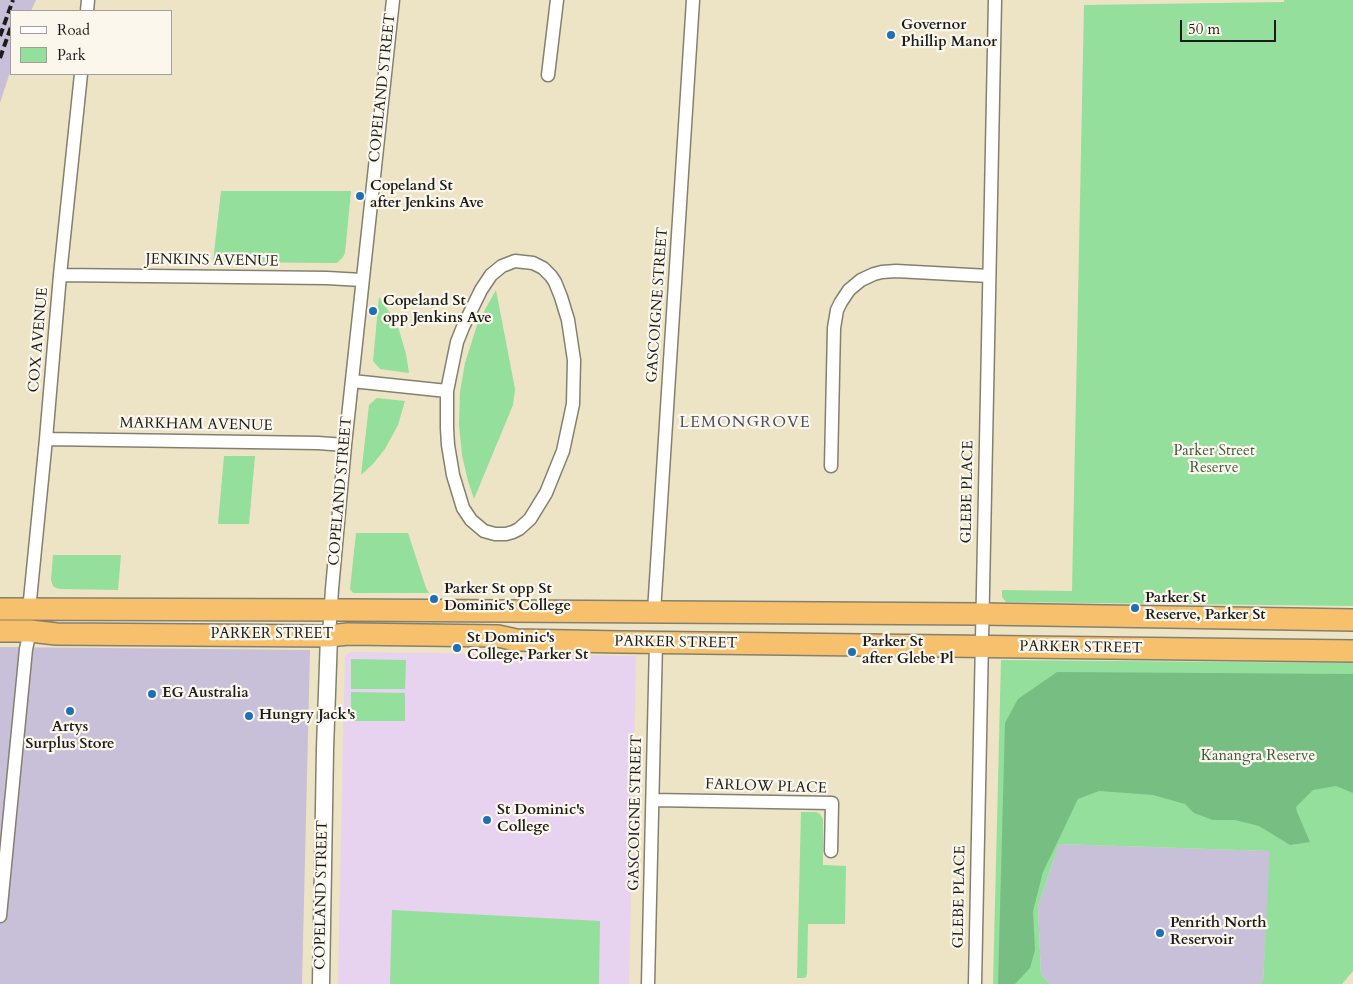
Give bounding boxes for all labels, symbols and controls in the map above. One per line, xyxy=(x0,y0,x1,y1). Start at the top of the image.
legend xyxy=(10,10,172,75)
scale bar xyxy=(1183,10,1279,42)
street label: COPELAND STREET xyxy=(366,13,400,163)
place label: Governor Phillip Manor xyxy=(901,17,997,52)
text: 50 m xyxy=(1188,19,1220,39)
text: Road xyxy=(57,20,90,40)
marker: Governor Phillip Manor xyxy=(885,29,897,41)
text: Park xyxy=(57,45,86,65)
place label: Copeland St after Jenkins Ave xyxy=(370,178,484,213)
marker: Copeland St after Jenkins Ave xyxy=(354,190,366,202)
street label: GASCOIGNE STREET xyxy=(644,227,672,383)
street label: JENKINS AVENUE xyxy=(145,251,279,271)
street label: COX AVENUE xyxy=(25,287,53,393)
place label: Copeland St opp Jenkins Ave xyxy=(383,293,492,328)
marker: Copeland St opp Jenkins Ave xyxy=(367,305,379,317)
district label: LEMONGROVE xyxy=(678,413,812,433)
street label: MARKHAM AVENUE xyxy=(119,415,273,435)
street label: COPELAND STREET xyxy=(326,416,356,566)
street label: GLEBE PLACE xyxy=(958,440,978,544)
park label: Parker Street Reserve xyxy=(1173,443,1255,478)
place label: Parker St opp St Dominic's College xyxy=(444,581,571,616)
place label: Parker St Reserve, Parker St xyxy=(1145,590,1266,625)
marker: Parker St opp St Dominic's College xyxy=(428,593,440,605)
marker: Parker St Reserve, Parker St xyxy=(1129,602,1141,614)
street label: PARKER STREET xyxy=(210,626,334,644)
place label: St Dominic's College, Parker St xyxy=(467,630,588,665)
street label: PARKER STREET xyxy=(614,633,738,653)
place label: Parker St after Glebe Pl xyxy=(862,634,954,669)
street label: PARKER STREET xyxy=(1019,638,1143,658)
marker: St Dominic's College, Parker St xyxy=(451,642,463,654)
marker: Parker St after Glebe Pl xyxy=(846,646,858,658)
place label: EG Australia xyxy=(162,685,249,703)
marker: EG Australia xyxy=(146,688,158,700)
marker: Artys Surplus Store xyxy=(64,705,76,717)
place label: Hungry Jack's xyxy=(259,707,355,725)
marker: Hungry Jack's xyxy=(243,710,255,722)
place label: Artys Surplus Store xyxy=(25,719,115,754)
street label: GASCOIGNE STREET xyxy=(626,735,646,891)
park label: Kanangra Reserve xyxy=(1201,748,1315,766)
street label: FARLOW PLACE xyxy=(705,776,827,798)
place label: St Dominic's College xyxy=(497,802,585,837)
marker: St Dominic's College xyxy=(481,814,493,826)
street label: COPELAND STREET xyxy=(312,820,332,970)
street label: GLEBE PLACE xyxy=(950,845,970,949)
place label: Penrith North Reservoir xyxy=(1170,915,1267,950)
marker: Penrith North Reservoir xyxy=(1154,927,1166,939)

